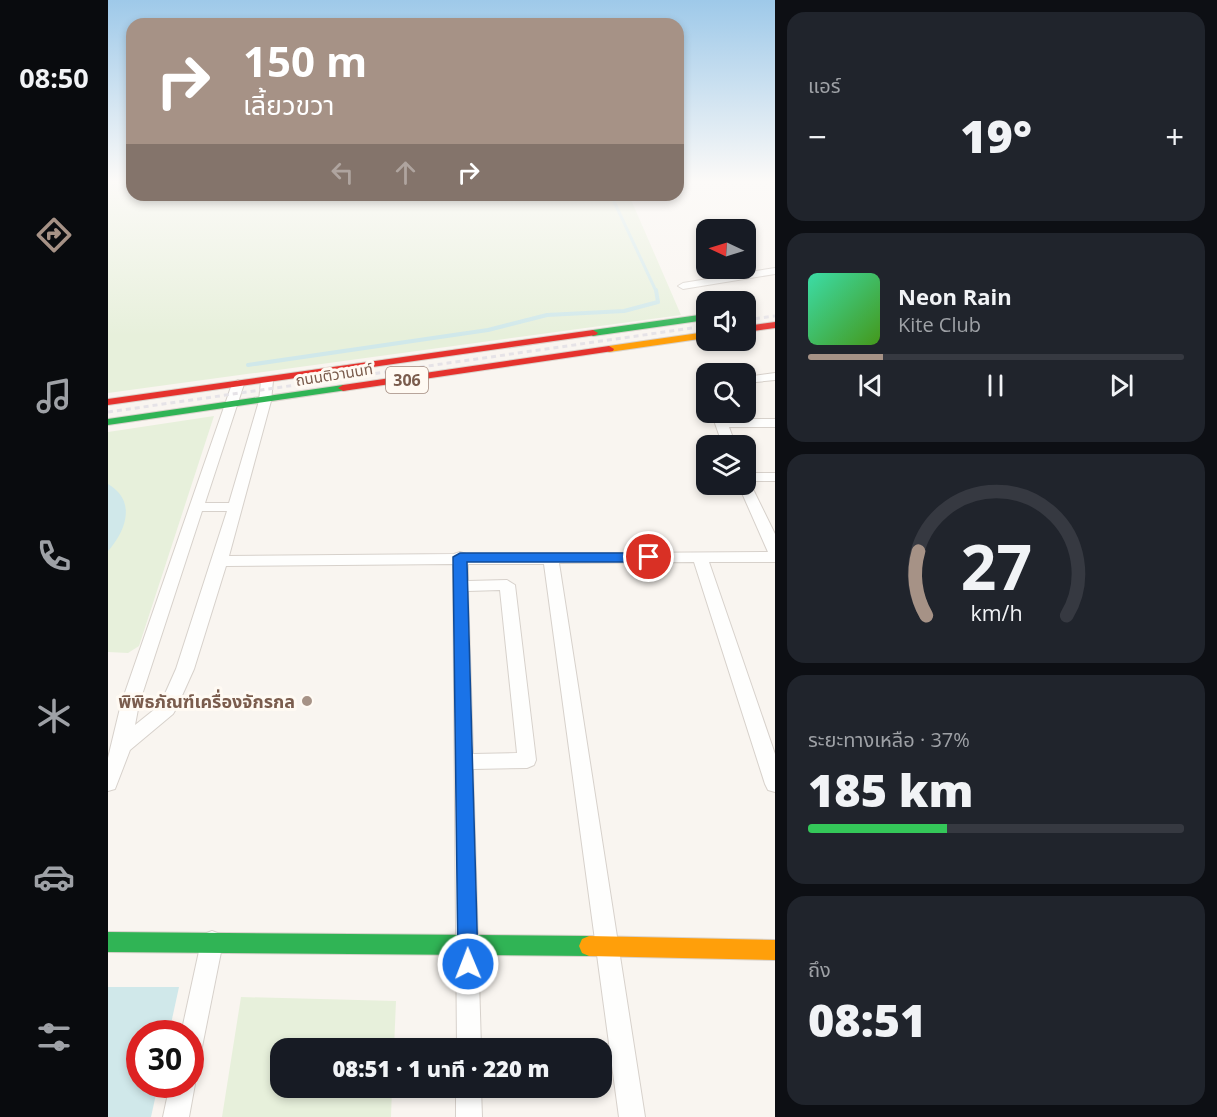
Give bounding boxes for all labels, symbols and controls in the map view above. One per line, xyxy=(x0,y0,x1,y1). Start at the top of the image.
text: 150 m xyxy=(243,32,367,89)
icon: right xyxy=(144,42,222,120)
text: 08:50 xyxy=(19,59,89,96)
text: แอร์ xyxy=(808,72,840,99)
text: เลี้ยวขวา xyxy=(243,86,334,123)
text: 19° xyxy=(960,105,1032,166)
text: − xyxy=(808,114,827,159)
text: + xyxy=(1165,114,1184,159)
icon: left xyxy=(326,156,359,189)
icon: ahead xyxy=(389,156,422,189)
icon: right xyxy=(452,156,485,189)
icon: directions xyxy=(33,214,75,256)
north arrow xyxy=(696,219,756,279)
map controls xyxy=(696,219,756,495)
text: Neon Rain xyxy=(898,281,1012,311)
button: sound xyxy=(696,291,756,351)
text: Kite Club xyxy=(898,311,981,338)
street label: ถนนติวานนท์ xyxy=(294,358,374,390)
button: search xyxy=(696,363,756,423)
road number: 306 xyxy=(386,367,428,393)
icon: previous xyxy=(854,369,887,402)
icon: pause xyxy=(979,369,1012,402)
icon: next xyxy=(1105,369,1138,402)
icon: music xyxy=(33,375,75,417)
button: layers xyxy=(696,435,756,495)
text: 27 xyxy=(960,523,1032,608)
pin xyxy=(623,531,674,582)
icon: phone xyxy=(33,535,75,577)
icon: arrive xyxy=(632,540,665,573)
text: km/h xyxy=(970,598,1022,627)
place label: พิพิธภัณฑ์เครื่องจักรกล xyxy=(118,689,295,713)
marker: พิพิธภัณฑ์เครื่องจักรกล xyxy=(300,694,314,708)
icon: climate xyxy=(33,695,75,737)
text: ระยะทางเหลือ · 37% xyxy=(808,726,970,753)
text: 185 km xyxy=(808,759,973,820)
icon: car xyxy=(33,856,75,898)
position arrow xyxy=(436,932,500,996)
text: ถึง xyxy=(808,956,831,983)
text: 08:51 xyxy=(808,989,926,1050)
icon: filters xyxy=(33,1016,75,1058)
speed limit sign: 30 xyxy=(126,1020,204,1098)
text: 08:51 · 1 นาที · 220 m xyxy=(332,1053,550,1083)

